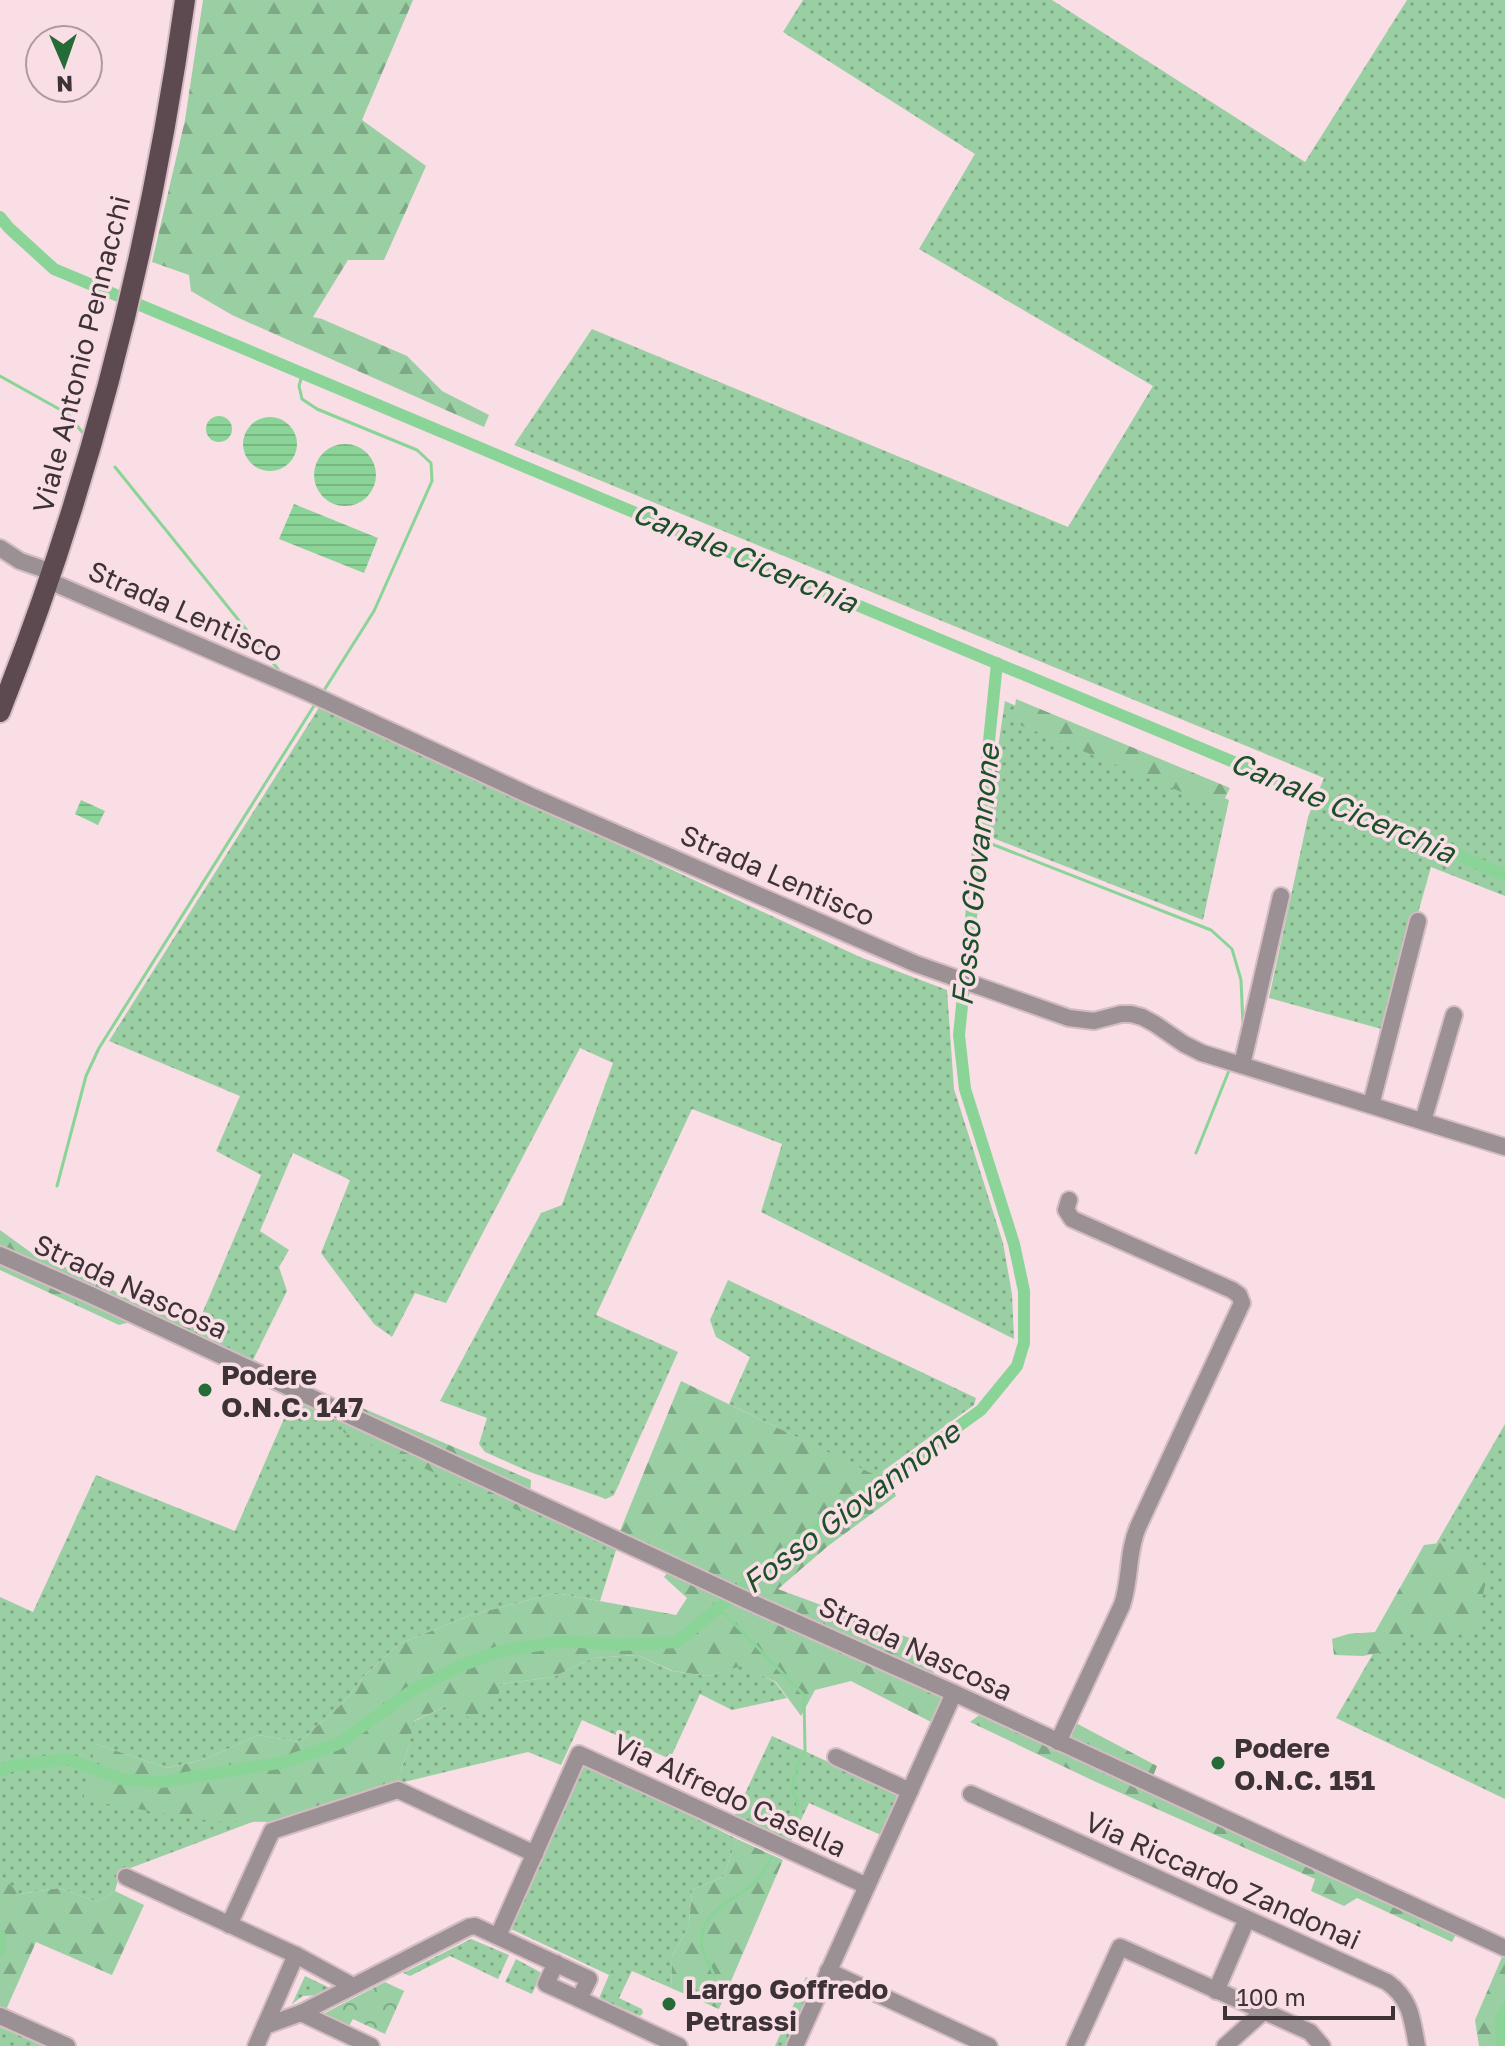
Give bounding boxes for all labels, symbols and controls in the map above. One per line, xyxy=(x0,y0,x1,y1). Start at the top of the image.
north arrow xyxy=(24,24,104,104)
text: N xyxy=(56,71,74,98)
street label: Viale Antonio Pennacchi xyxy=(26,192,136,516)
water label: Canale Cicerchia xyxy=(627,493,864,621)
street label: Strada Lentisco xyxy=(84,553,288,669)
water label: Fosso Giovannone xyxy=(943,740,1007,1008)
water label: Canale Cicerchia xyxy=(1225,743,1462,871)
street label: Strada Lentisco xyxy=(676,817,880,933)
street label: Strada Nascosa xyxy=(29,1227,233,1345)
place label: Podere O.N.C. 147 xyxy=(221,1358,363,1423)
marker: Podere O.N.C. 147 xyxy=(196,1381,214,1399)
water label: Fosso Giovannone xyxy=(735,1412,969,1601)
street label: Strada Nascosa xyxy=(814,1589,1018,1707)
street label: Via Alfredo Casella xyxy=(608,1726,852,1864)
place label: Podere O.N.C. 151 xyxy=(1234,1731,1375,1796)
marker: Podere O.N.C. 151 xyxy=(1209,1754,1227,1772)
street label: Via Riccardo Zandonai xyxy=(1080,1804,1366,1956)
scale bar xyxy=(1225,1970,1393,2020)
place label: Largo Goffredo Petrassi xyxy=(685,1972,888,2037)
text: 100 m xyxy=(1237,1982,1306,2011)
marker: Largo Goffredo Petrassi xyxy=(660,1995,678,2013)

